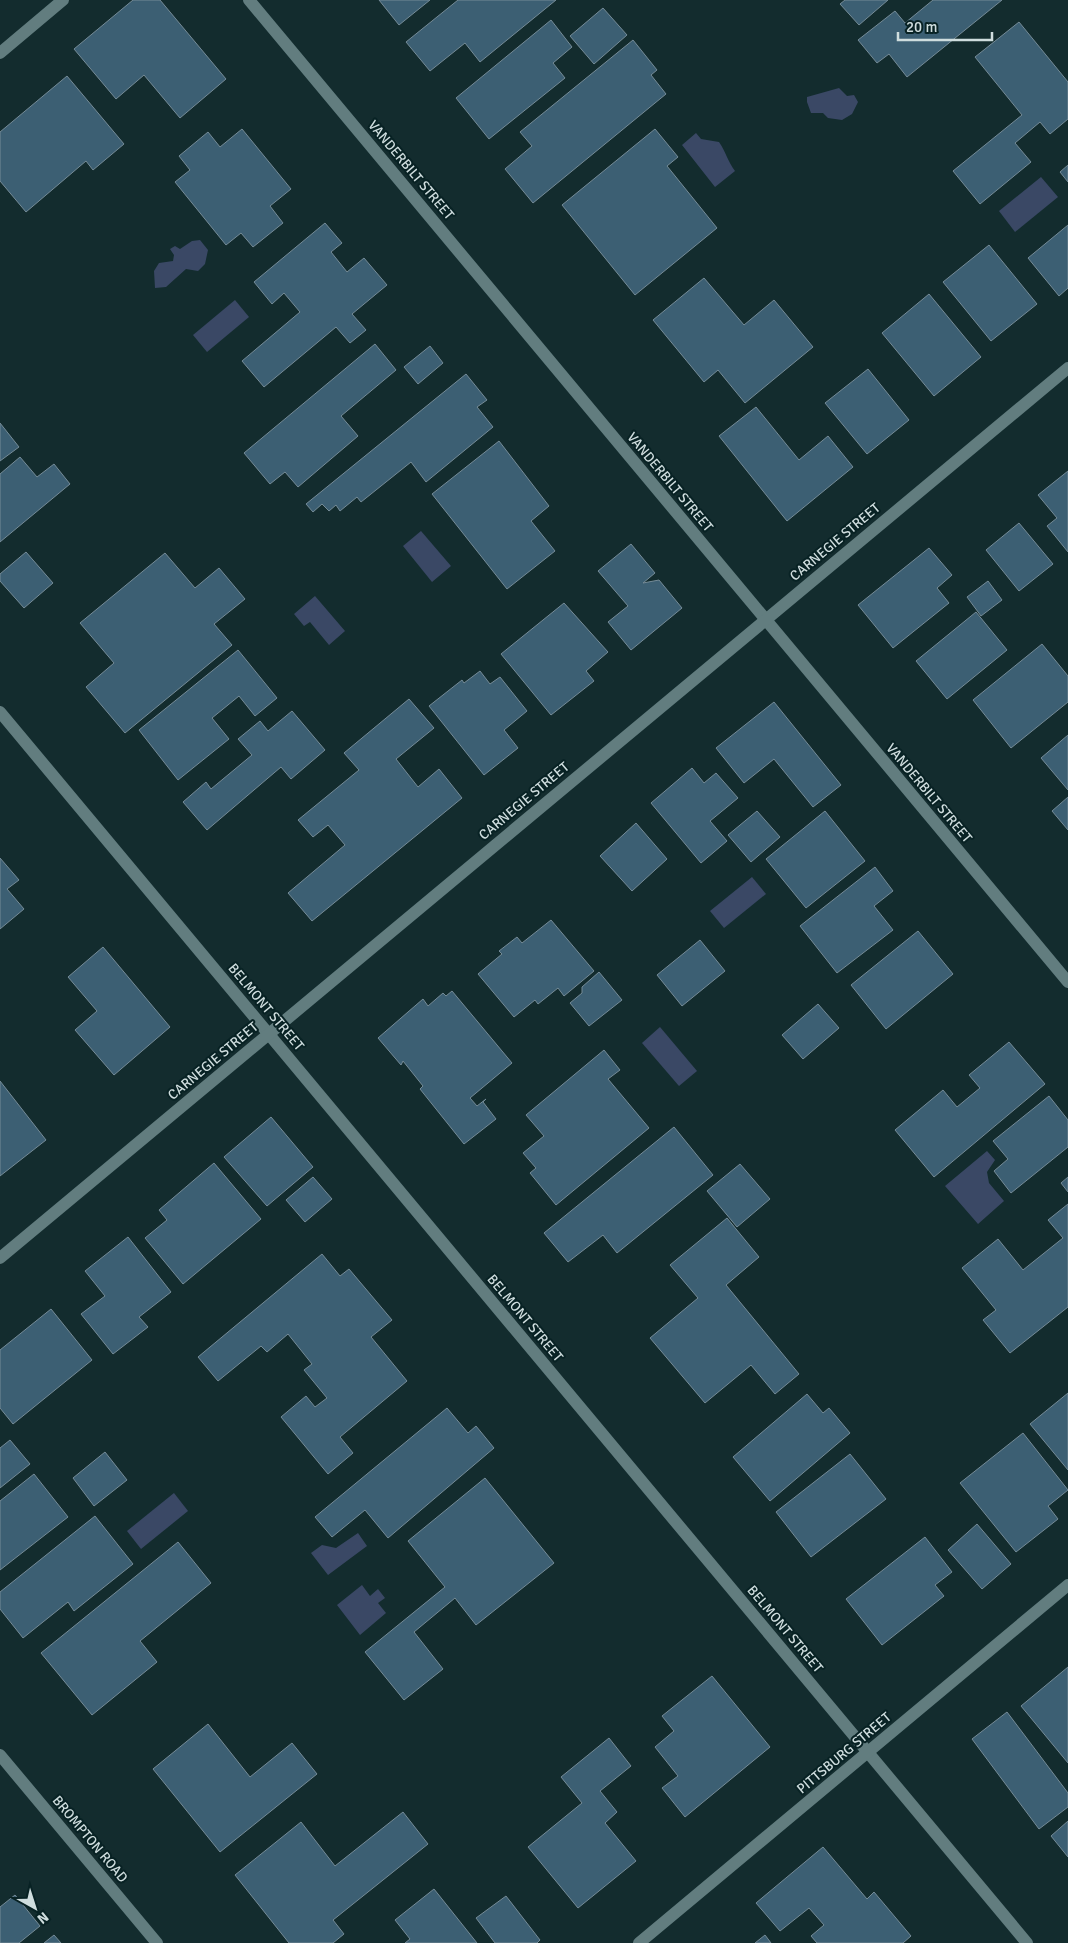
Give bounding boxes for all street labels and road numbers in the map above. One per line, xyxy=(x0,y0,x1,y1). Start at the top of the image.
street label: VANDERBILT STREET xyxy=(364,117,458,223)
street label: VANDERBILT STREET xyxy=(623,429,717,535)
street label: CARNEGIE STREET xyxy=(787,499,884,585)
street label: VANDERBILT STREET xyxy=(882,740,976,846)
street label: CARNEGIE STREET xyxy=(476,758,573,844)
street label: BELMONT STREET xyxy=(224,960,308,1054)
street label: CARNEGIE STREET xyxy=(165,1018,262,1104)
street label: BELMONT STREET xyxy=(483,1271,567,1365)
street label: BELMONT STREET xyxy=(743,1582,827,1676)
street label: PITTSBURG STREET xyxy=(793,1709,895,1797)
street label: BROMPTON ROAD xyxy=(49,1792,131,1886)

